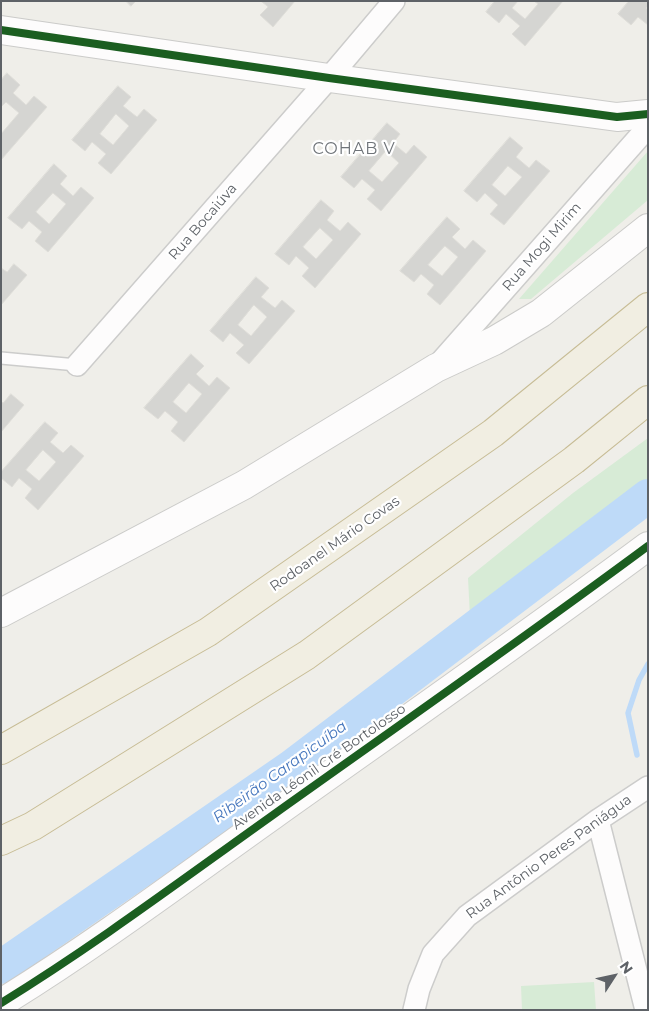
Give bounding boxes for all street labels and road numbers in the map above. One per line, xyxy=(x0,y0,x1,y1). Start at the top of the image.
street label: Rua Bocaiúva xyxy=(165,180,241,264)
street label: Rua Mogi Mirim xyxy=(499,199,585,295)
street label: Rodoanel Mário Covas xyxy=(267,493,403,595)
street label: Avenida Léonil Cré Bortolosso xyxy=(229,700,409,834)
street label: Rua Antônio Peres Paniágua xyxy=(463,791,635,923)

